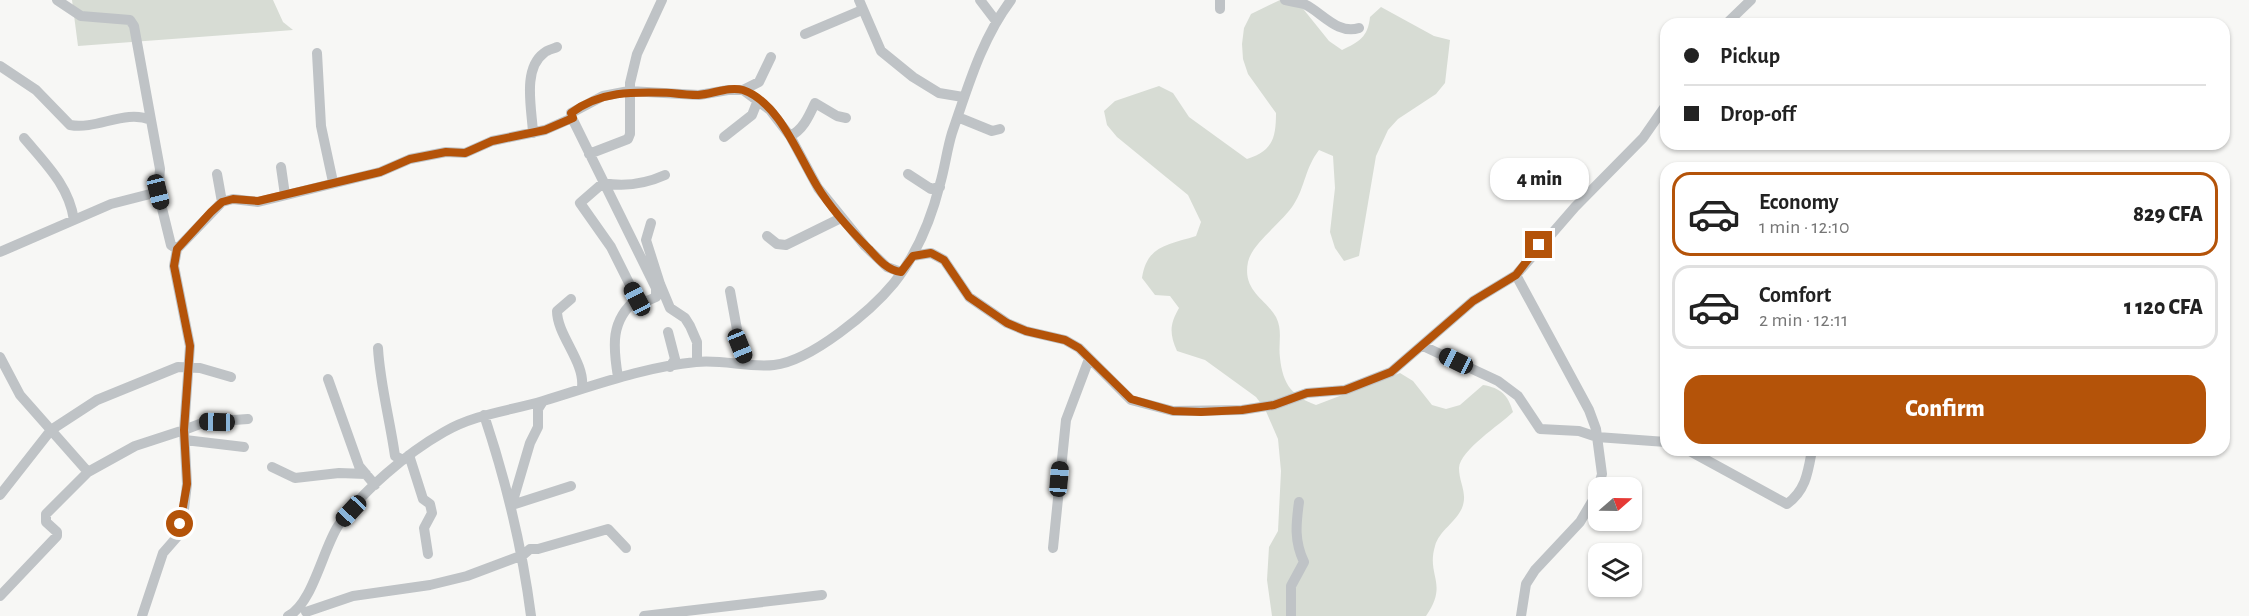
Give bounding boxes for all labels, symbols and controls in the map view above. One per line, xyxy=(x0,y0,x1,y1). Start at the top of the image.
text: Pickup xyxy=(1720,45,1780,67)
text: Drop-off xyxy=(1720,103,1796,125)
callout: 4 min xyxy=(1490,158,1588,200)
text: 4 min xyxy=(1517,169,1562,189)
car xyxy=(145,172,171,212)
icon: car xyxy=(1687,187,1741,241)
text: Economy xyxy=(1759,191,1839,213)
text: 829 CFA xyxy=(2133,203,2203,225)
text: 1 min · 12:10 xyxy=(1759,217,1850,237)
route end xyxy=(1525,231,1552,258)
car xyxy=(621,279,653,319)
icon: car xyxy=(1687,280,1741,334)
text: Comfort xyxy=(1759,284,1831,306)
text: 1 120 CFA xyxy=(2124,296,2203,318)
text: 2 min · 12:11 xyxy=(1759,310,1848,330)
car xyxy=(725,326,755,366)
car xyxy=(1436,345,1476,377)
button: Confirm xyxy=(1684,375,2206,444)
car xyxy=(199,413,235,431)
car xyxy=(1048,460,1070,498)
north arrow xyxy=(1588,477,1642,531)
map controls xyxy=(1588,477,1642,597)
car xyxy=(332,492,370,530)
route start xyxy=(166,510,193,537)
button: layers xyxy=(1588,543,1642,597)

